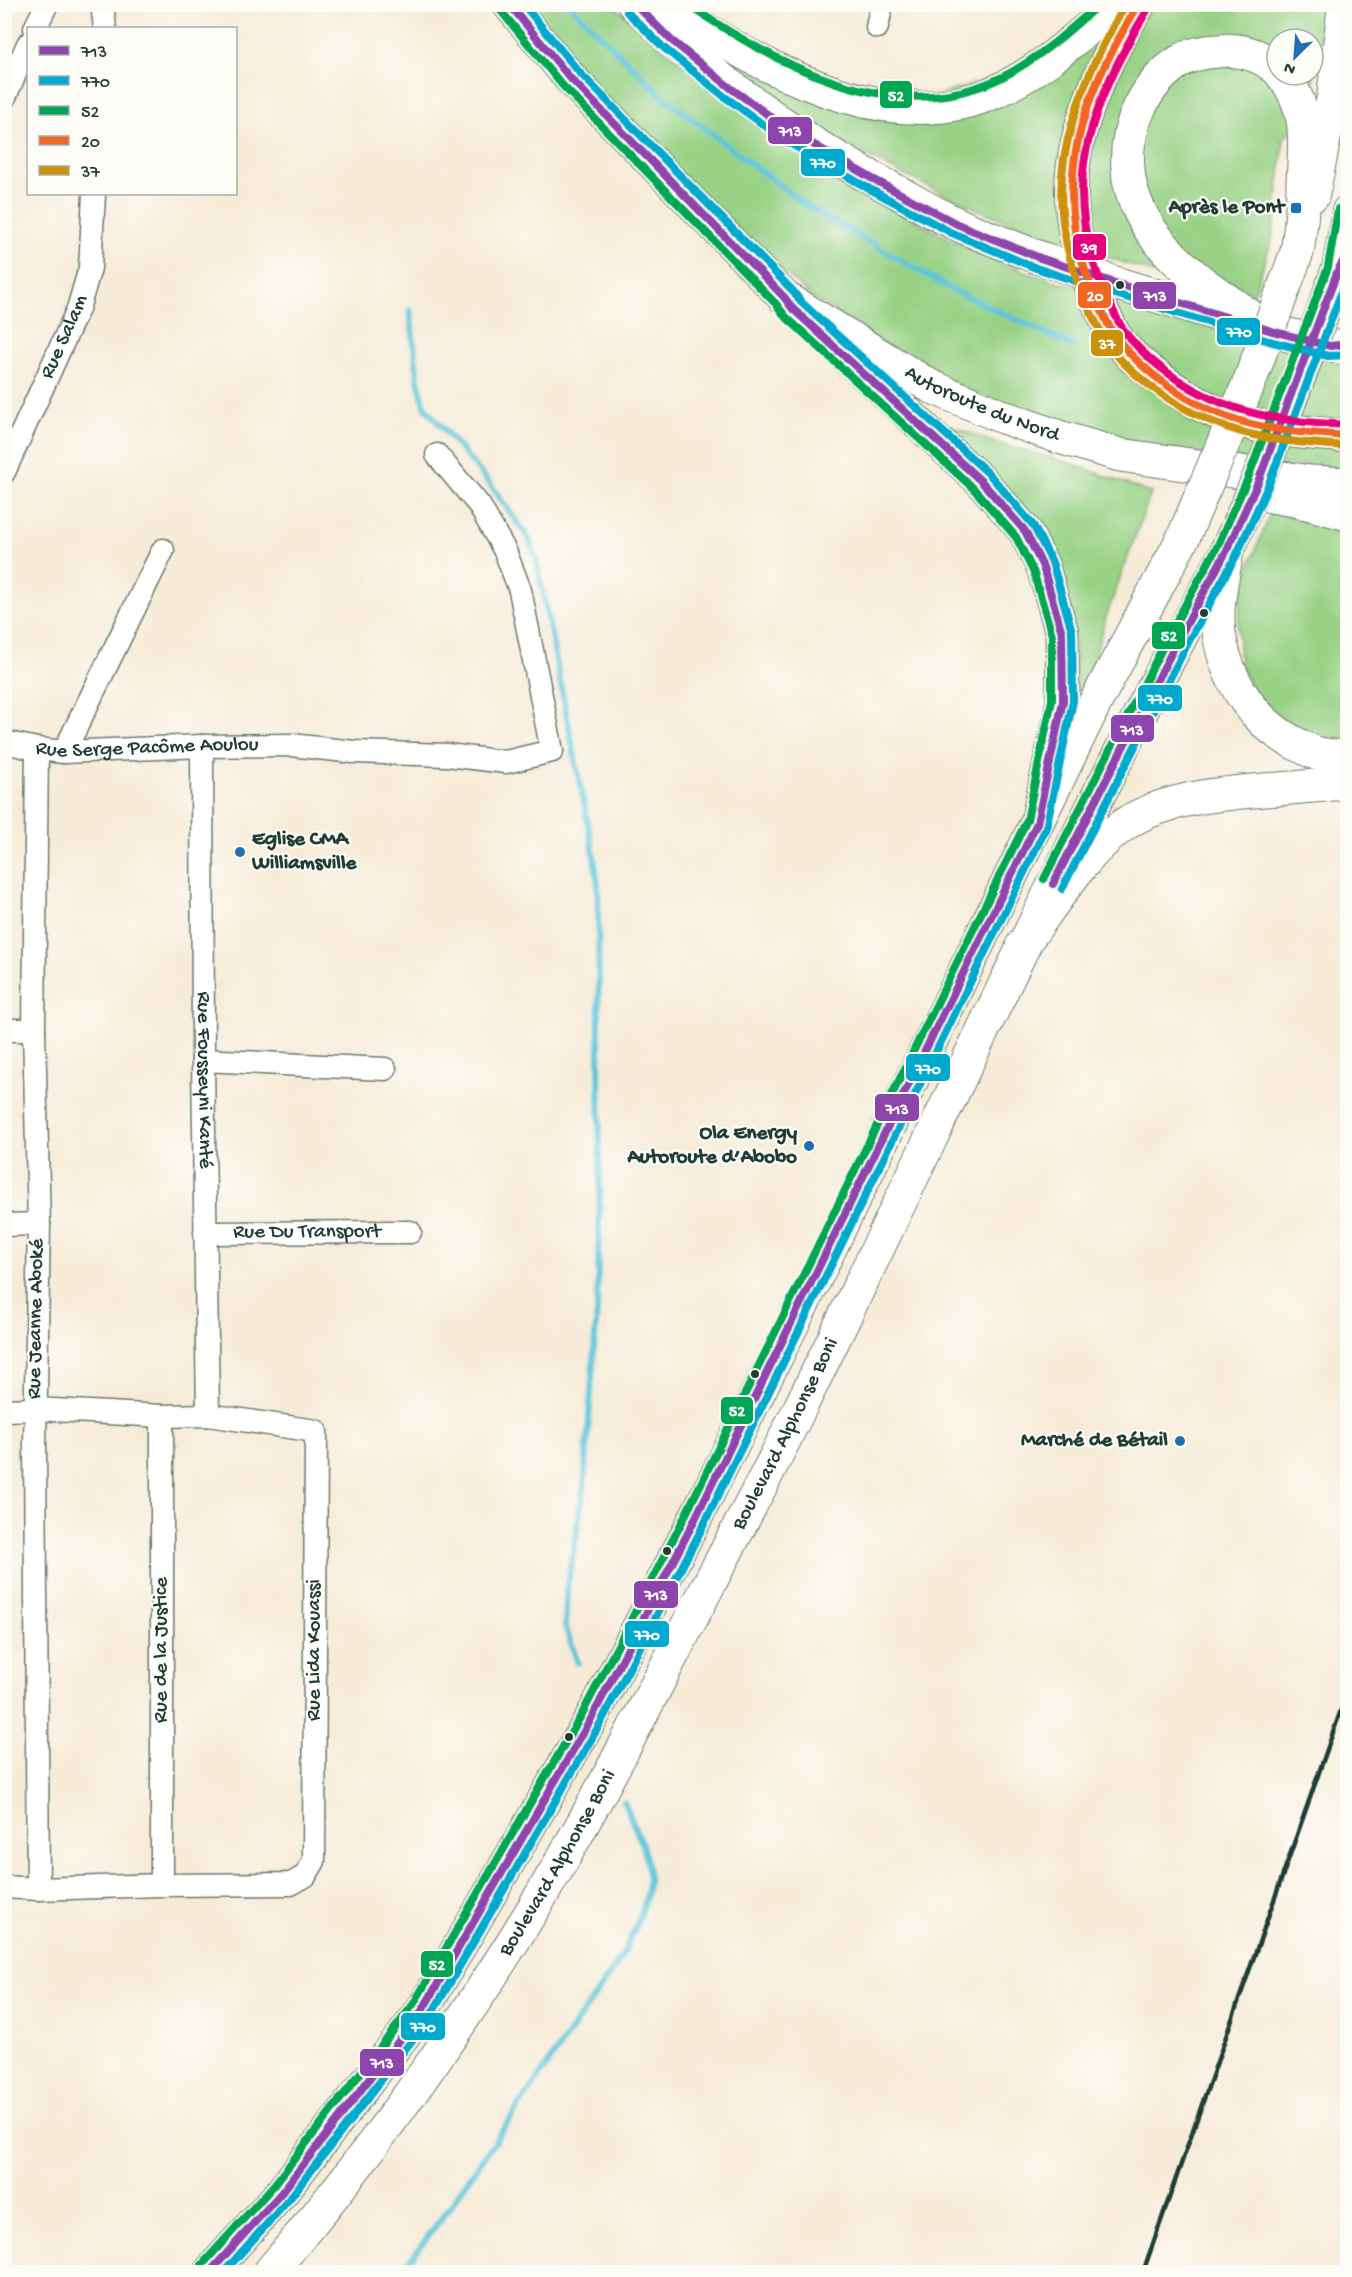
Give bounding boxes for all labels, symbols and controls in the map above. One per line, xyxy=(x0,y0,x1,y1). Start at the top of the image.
legend xyxy=(27,27,237,195)
north arrow xyxy=(1265,27,1325,87)
text: 713 xyxy=(80,43,107,64)
text: N xyxy=(1281,56,1299,78)
text: 770 xyxy=(80,73,110,94)
line badge: 52 xyxy=(879,80,913,109)
text: 52 xyxy=(888,89,904,108)
text: 52 xyxy=(81,103,99,124)
line badge: 713 xyxy=(767,116,813,145)
text: 713 xyxy=(777,124,802,143)
text: 20 xyxy=(81,133,100,154)
line badge: 770 xyxy=(800,148,846,177)
text: 770 xyxy=(809,156,836,175)
text: 37 xyxy=(80,163,100,184)
place label: Après le Pont xyxy=(1168,196,1286,221)
marker: Après le Pont xyxy=(1289,201,1303,215)
line badge: 39 xyxy=(1072,233,1107,261)
text: 39 xyxy=(1080,241,1097,260)
unlabelled marker xyxy=(1114,279,1126,291)
line badge: 20 xyxy=(1077,281,1112,309)
line badge: 713 xyxy=(1132,281,1177,310)
text: 20 xyxy=(1087,289,1103,308)
text: 713 xyxy=(1142,289,1167,308)
street label: Rue Salam xyxy=(35,292,94,383)
line badge: 770 xyxy=(1216,317,1261,346)
text: 770 xyxy=(1225,325,1252,344)
line badge: 37 xyxy=(1090,329,1124,357)
text: 37 xyxy=(1098,337,1116,356)
street label: Autoroute du Nord xyxy=(900,361,1064,449)
unlabelled marker xyxy=(1198,607,1210,619)
line badge: 52 xyxy=(1151,621,1186,650)
text: 52 xyxy=(1161,629,1177,648)
line badge: 770 xyxy=(1137,684,1183,712)
text: 770 xyxy=(1146,692,1173,711)
line badge: 713 xyxy=(1110,714,1155,743)
text: 713 xyxy=(1119,723,1144,742)
street label: Rue Serge Pacôme Aoulou xyxy=(34,733,259,765)
place label: Eglise CMA Williamsville xyxy=(251,828,358,877)
marker: Eglise CMA Williamsville xyxy=(233,845,247,859)
street label: Rue Fousseyni Kanté xyxy=(190,991,217,1170)
line badge: 770 xyxy=(905,1053,951,1082)
text: 770 xyxy=(914,1062,941,1081)
line badge: 713 xyxy=(874,1093,920,1122)
text: 713 xyxy=(884,1102,909,1121)
place label: Ola Energy Autoroute d’Abobo xyxy=(626,1122,798,1171)
marker: Ola Energy Autoroute d’Abobo xyxy=(802,1139,816,1153)
street label: Rue Du Transport xyxy=(233,1220,383,1245)
street label: Rue Jeanne Aboké xyxy=(23,1237,51,1400)
street label: Boulevard Alphonse Boni xyxy=(727,1334,845,1535)
unlabelled marker xyxy=(749,1368,761,1380)
line badge: 52 xyxy=(720,1396,754,1425)
text: 52 xyxy=(729,1404,745,1423)
place label: Marché de Bétail xyxy=(1021,1429,1168,1454)
marker: Marché de Bétail xyxy=(1173,1434,1187,1448)
unlabelled marker xyxy=(661,1545,673,1557)
street label: Rue de la Justice xyxy=(150,1576,175,1723)
street label: Rue Lida Kouassi xyxy=(303,1579,328,1721)
line badge: 713 xyxy=(633,1580,679,1609)
text: 713 xyxy=(643,1588,668,1607)
line badge: 770 xyxy=(624,1620,670,1648)
text: 770 xyxy=(633,1628,660,1647)
unlabelled marker xyxy=(563,1731,575,1743)
street label: Boulevard Alphonse Boni xyxy=(494,1766,622,1962)
line badge: 52 xyxy=(420,1950,454,1978)
text: 52 xyxy=(429,1958,445,1977)
line badge: 770 xyxy=(400,2012,446,2041)
text: 770 xyxy=(409,2020,436,2039)
line badge: 713 xyxy=(359,2048,405,2077)
text: 713 xyxy=(369,2056,394,2075)

